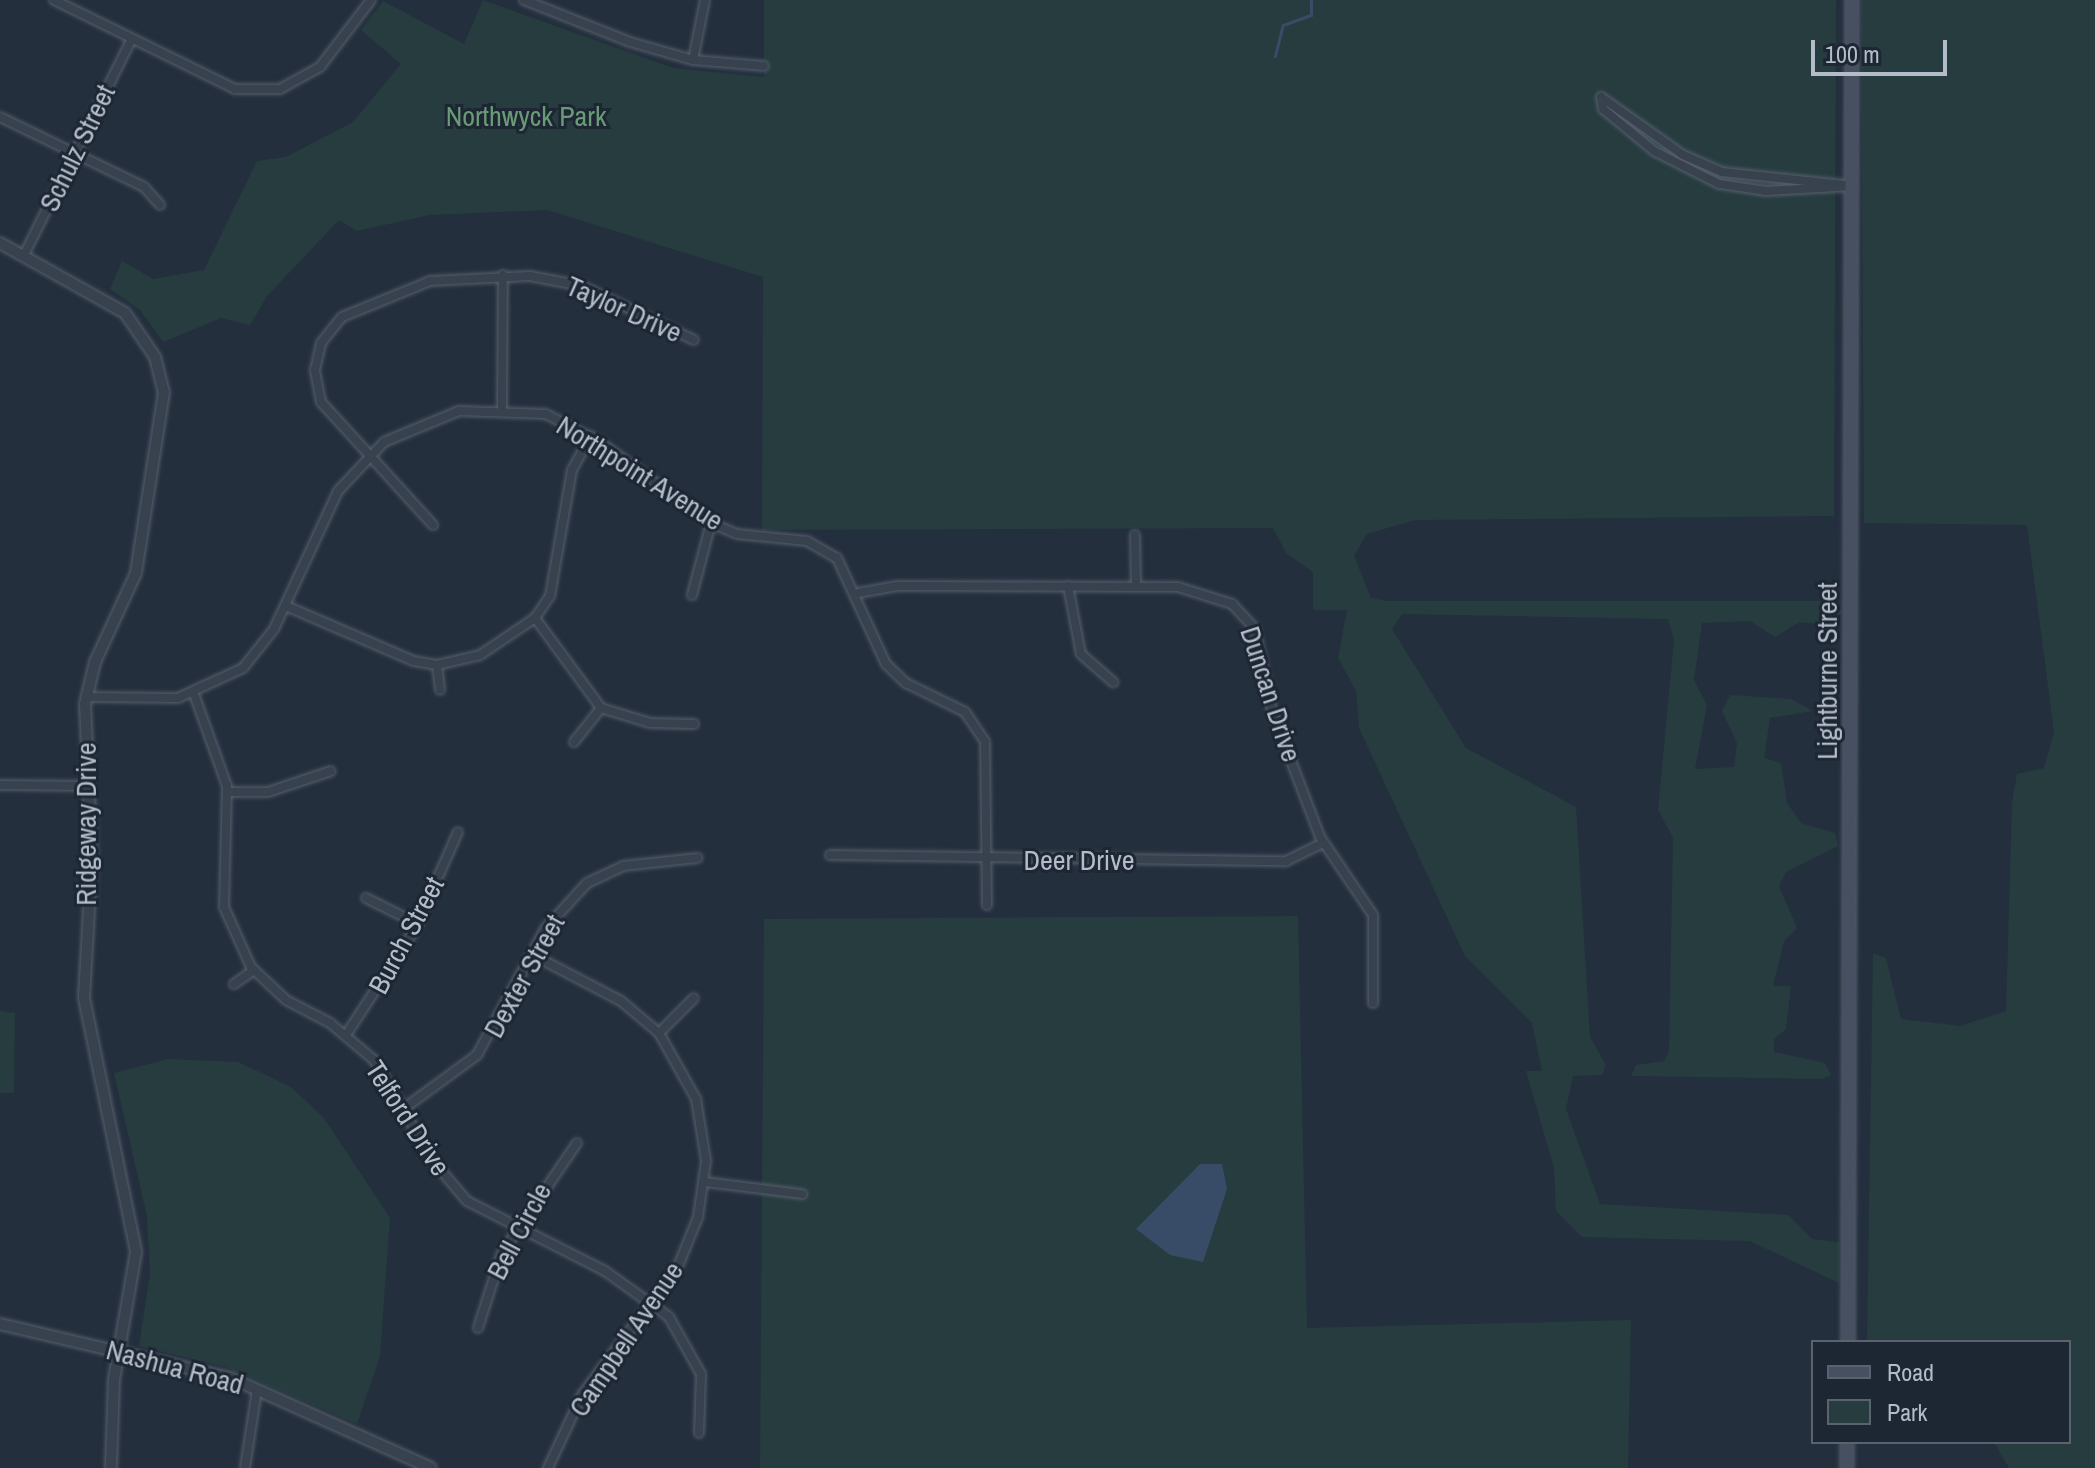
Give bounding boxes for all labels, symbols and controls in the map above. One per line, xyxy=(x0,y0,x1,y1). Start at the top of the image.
scale bar xyxy=(1815,24,1951,74)
text: 100 m xyxy=(1825,38,1880,70)
street label: Schulz Street xyxy=(32,79,122,217)
park label: Northwyck Park xyxy=(446,99,606,133)
street label: Taylor Drive xyxy=(561,269,687,349)
street label: Northpoint Avenue xyxy=(550,408,730,538)
street label: Lightburne Street xyxy=(1810,582,1844,760)
street label: Duncan Drive xyxy=(1233,622,1309,766)
street label: Ridgeway Drive xyxy=(69,742,103,906)
street label: Deer Drive xyxy=(1024,843,1134,877)
street label: Burch Street xyxy=(361,871,451,999)
street label: Dexter Street xyxy=(477,909,571,1043)
street label: Telford Drive xyxy=(358,1054,458,1182)
street label: Bell Circle xyxy=(480,1177,558,1285)
street label: Campbell Avenue xyxy=(562,1255,690,1423)
street label: Nashua Road xyxy=(103,1333,247,1401)
legend xyxy=(1811,1340,2071,1444)
text: Road xyxy=(1887,1356,1934,1388)
text: Park xyxy=(1887,1396,1927,1428)

